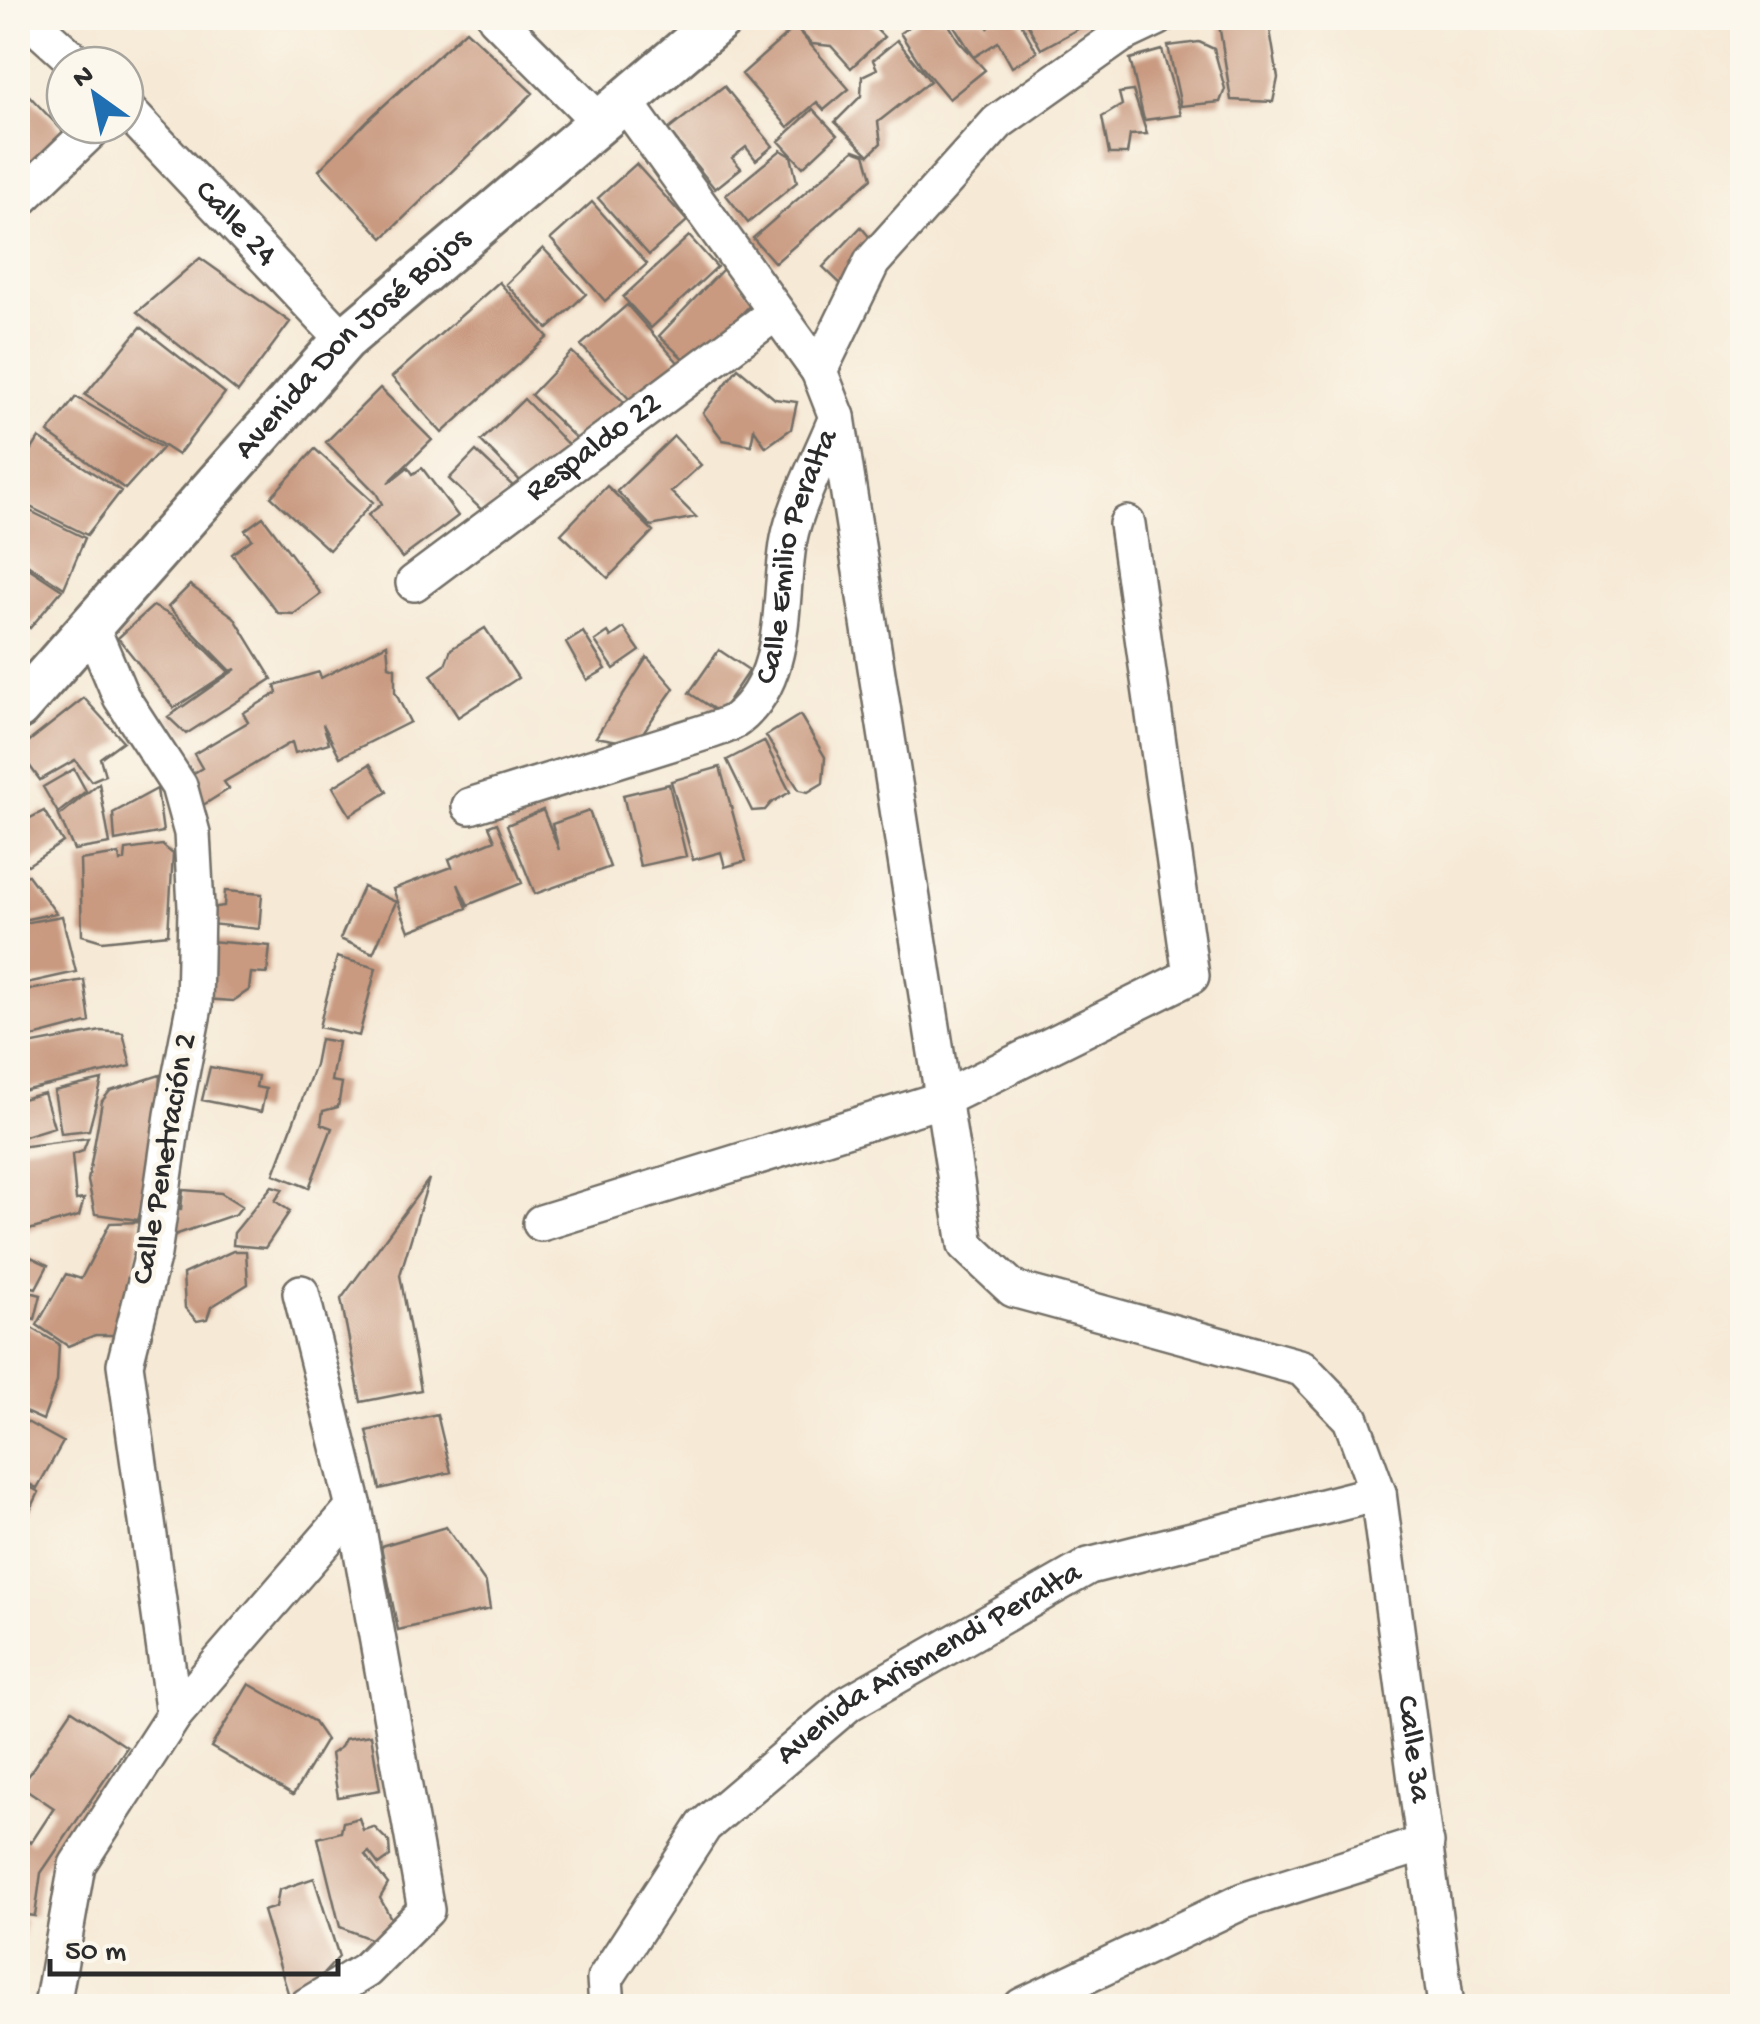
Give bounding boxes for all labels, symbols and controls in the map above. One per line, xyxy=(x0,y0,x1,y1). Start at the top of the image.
north arrow xyxy=(45,45,145,145)
text: N xyxy=(67,59,100,97)
street label: Calle 24 xyxy=(185,173,284,275)
street label: Avenida Don José Bojos xyxy=(227,220,480,468)
street label: Respaldo 22 xyxy=(519,385,670,511)
street label: Calle Emilio Peralta xyxy=(748,423,849,690)
street label: Calle Penetración 2 xyxy=(125,1031,207,1287)
street label: Avenida Arismendi Peralta xyxy=(769,1554,1090,1775)
street label: Calle 3a xyxy=(1386,1693,1438,1806)
scale bar xyxy=(50,1914,338,1976)
text: 50 m xyxy=(65,1936,126,1971)

